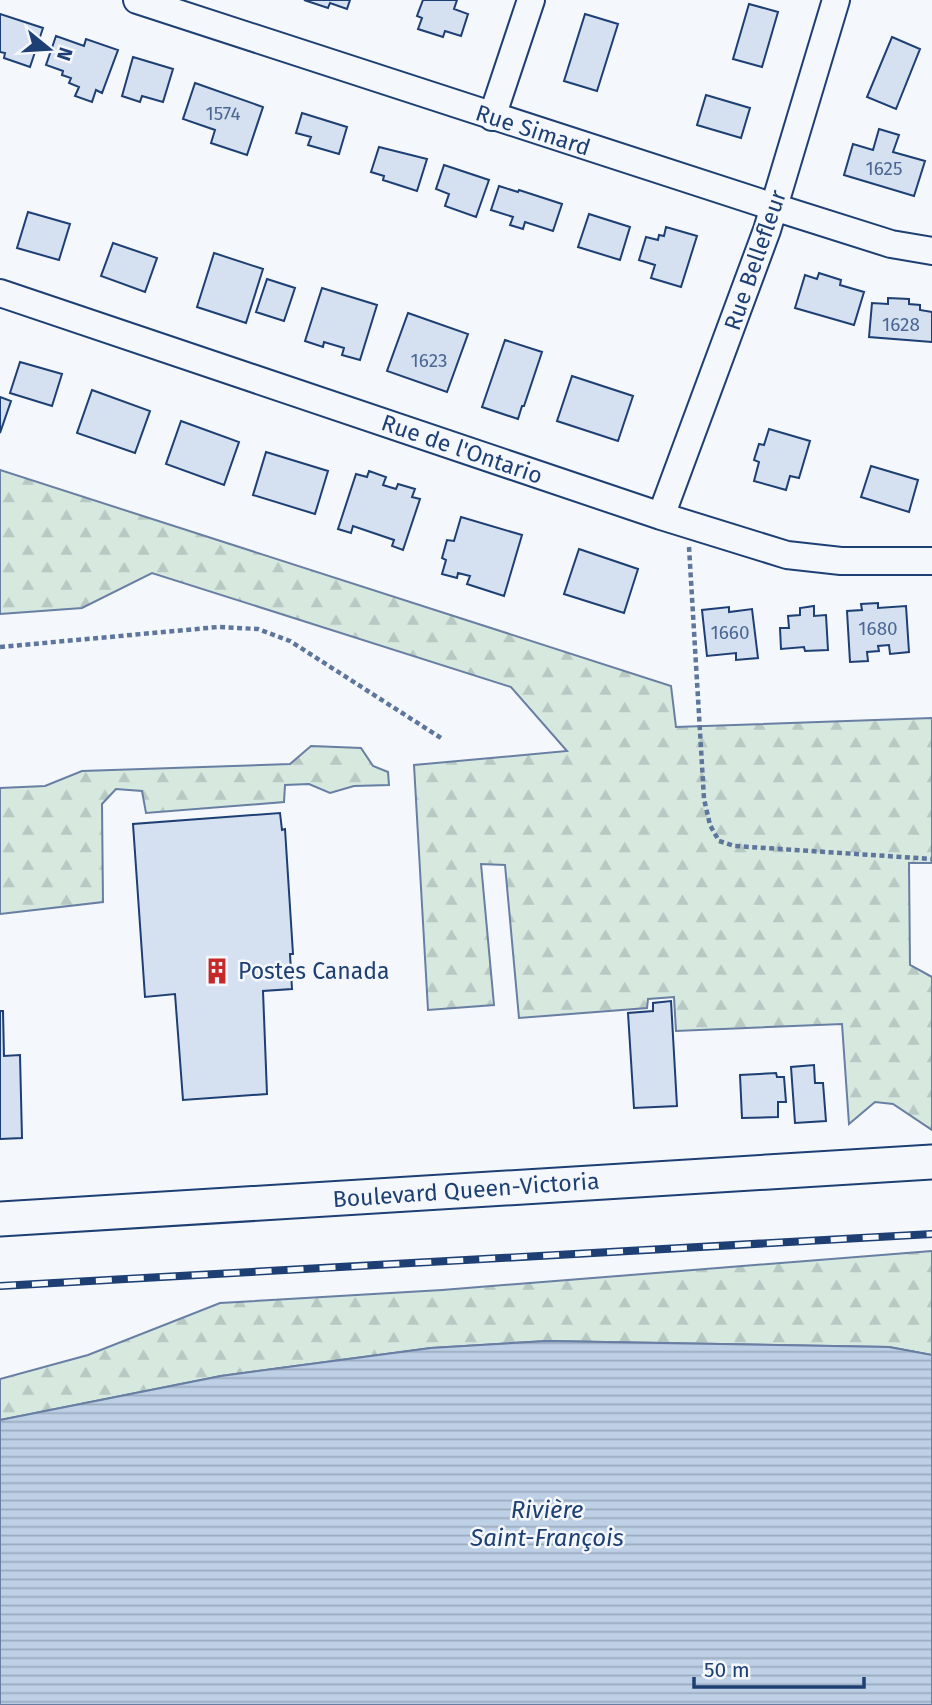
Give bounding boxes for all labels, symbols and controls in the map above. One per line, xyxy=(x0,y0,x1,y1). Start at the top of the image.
north arrow xyxy=(14,14,84,84)
text: N xyxy=(52,45,78,64)
street label: Rue Simard xyxy=(472,98,594,162)
house number: 1574 xyxy=(205,102,241,125)
house number: 1625 xyxy=(865,157,903,180)
street label: Rue Bellefleur xyxy=(718,186,792,334)
house number: 1628 xyxy=(882,313,920,336)
house number: 1623 xyxy=(411,349,447,372)
street label: Rue de l'Ontario xyxy=(378,408,546,490)
house number: 1680 xyxy=(858,617,898,640)
house number: 1660 xyxy=(710,621,750,644)
building icon: Postes Canada xyxy=(202,956,232,986)
place label: Postes Canada xyxy=(238,957,390,985)
street label: Boulevard Queen-Victoria xyxy=(332,1167,600,1213)
water label: Rivière Saint-François xyxy=(469,1496,624,1552)
scale bar xyxy=(694,1646,864,1690)
text: 50 m xyxy=(704,1657,750,1683)

